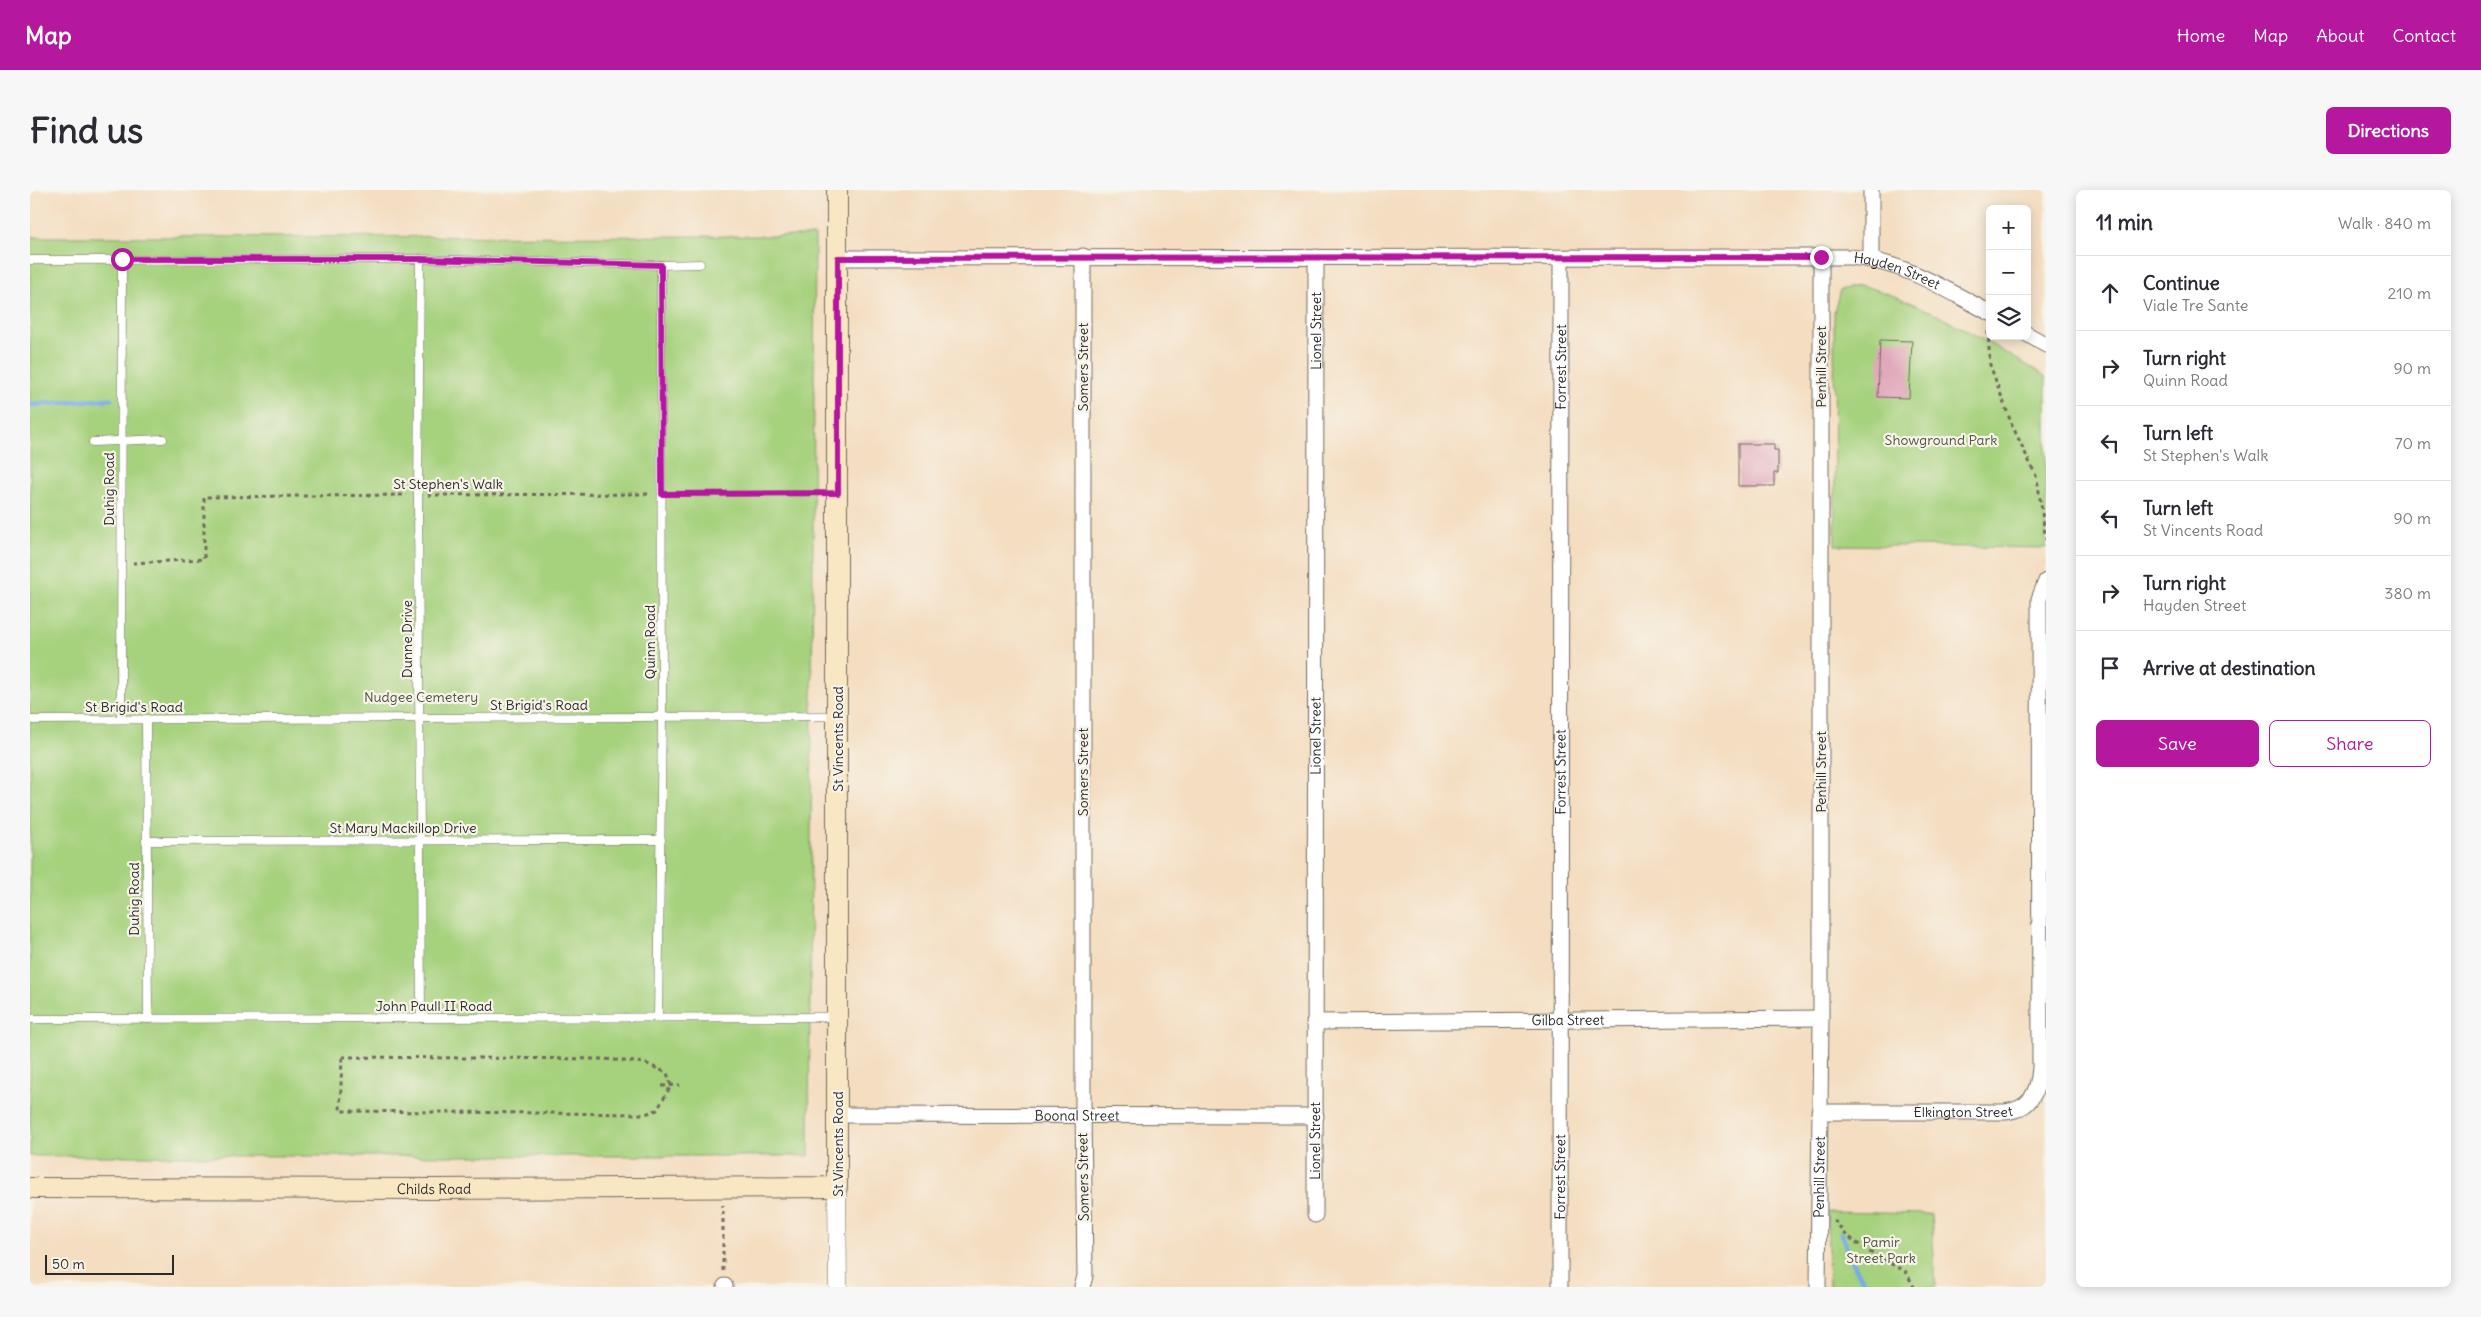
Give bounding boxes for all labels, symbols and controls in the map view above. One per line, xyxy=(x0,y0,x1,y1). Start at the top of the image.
text: Map xyxy=(25,20,72,50)
text: Home xyxy=(2177,24,2225,47)
text: Map xyxy=(2253,24,2288,47)
text: About xyxy=(2316,24,2364,47)
text: Contact xyxy=(2392,24,2456,47)
button: Directions xyxy=(2326,107,2451,154)
text: Find us xyxy=(30,108,143,152)
map controls xyxy=(1986,205,2031,340)
button: + xyxy=(1986,205,2031,250)
text: 11 min xyxy=(2096,209,2153,236)
text: Walk · 840 m xyxy=(2338,213,2431,233)
route end xyxy=(1810,246,1833,269)
route start xyxy=(111,248,134,271)
street label: Hayden Street xyxy=(1853,248,1943,294)
button: − xyxy=(1986,250,2031,295)
text: Continue xyxy=(2143,271,2220,295)
icon: ahead xyxy=(2096,279,2124,307)
text: 210 m xyxy=(2388,283,2431,303)
street label: Lionel Street xyxy=(1307,292,1325,370)
button: layers xyxy=(1986,295,2031,340)
text: Viale Tre Sante xyxy=(2143,295,2249,315)
street label: Somers Street xyxy=(1074,323,1092,411)
street label: Forrest Street xyxy=(1552,324,1570,410)
street label: Penhill Street xyxy=(1812,326,1830,408)
text: Turn right xyxy=(2143,346,2226,370)
icon: right xyxy=(2096,354,2124,382)
text: 90 m xyxy=(2393,358,2431,378)
text: Quinn Road xyxy=(2143,370,2228,390)
text: Turn left xyxy=(2143,421,2213,445)
icon: left xyxy=(2096,429,2124,457)
park label: Showground Park xyxy=(1885,431,1997,449)
text: 70 m xyxy=(2395,433,2431,453)
text: St Stephen's Walk xyxy=(2143,445,2268,465)
street label: Duhig Road xyxy=(100,452,118,526)
street label: St Stephen's Walk xyxy=(393,475,503,493)
text: Turn left xyxy=(2143,496,2213,520)
icon: left xyxy=(2096,504,2124,532)
text: 90 m xyxy=(2393,508,2431,528)
text: St Vincents Road xyxy=(2143,520,2263,540)
text: Turn right xyxy=(2143,571,2226,595)
icon: right xyxy=(2096,579,2124,607)
text: 380 m xyxy=(2384,583,2431,603)
text: Hayden Street xyxy=(2143,595,2246,615)
street label: Dunne Drive xyxy=(398,600,416,678)
street label: Quinn Road xyxy=(641,605,659,679)
icon: arrive xyxy=(2096,654,2124,682)
text: Arrive at destination xyxy=(2143,656,2316,680)
street label: St Vincents Road xyxy=(829,686,847,792)
park label: Nudgee Cemetery xyxy=(364,688,478,706)
street label: St Brigid's Road xyxy=(490,696,588,714)
street label: Lionel Street xyxy=(1306,697,1325,775)
street label: St Brigid's Road xyxy=(85,698,183,716)
button: Save xyxy=(2096,720,2259,767)
button: Share xyxy=(2269,720,2431,767)
street label: Somers Street xyxy=(1074,728,1092,816)
street label: Forrest Street xyxy=(1551,729,1570,815)
street label: Penhill Street xyxy=(1812,731,1830,813)
street label: St Mary Mackillop Drive xyxy=(330,819,477,837)
street label: Duhig Road xyxy=(125,862,143,936)
street label: John Paull II Road xyxy=(376,997,492,1015)
street label: Gilba Street xyxy=(1532,1011,1605,1029)
street label: St Vincents Road xyxy=(829,1091,847,1197)
street label: Lionel Street xyxy=(1306,1102,1324,1180)
street label: Elkington Street xyxy=(1914,1102,2015,1121)
street label: Boonal Street xyxy=(1035,1106,1120,1125)
street label: Somers Street xyxy=(1073,1132,1093,1221)
street label: Forrest Street xyxy=(1551,1134,1569,1220)
street label: Penhill Street xyxy=(1810,1136,1829,1218)
street label: Childs Road xyxy=(397,1180,471,1198)
park label: Pamir Street Park xyxy=(1846,1233,1916,1267)
scale bar xyxy=(45,1252,174,1275)
text: 50 m xyxy=(52,1255,85,1273)

